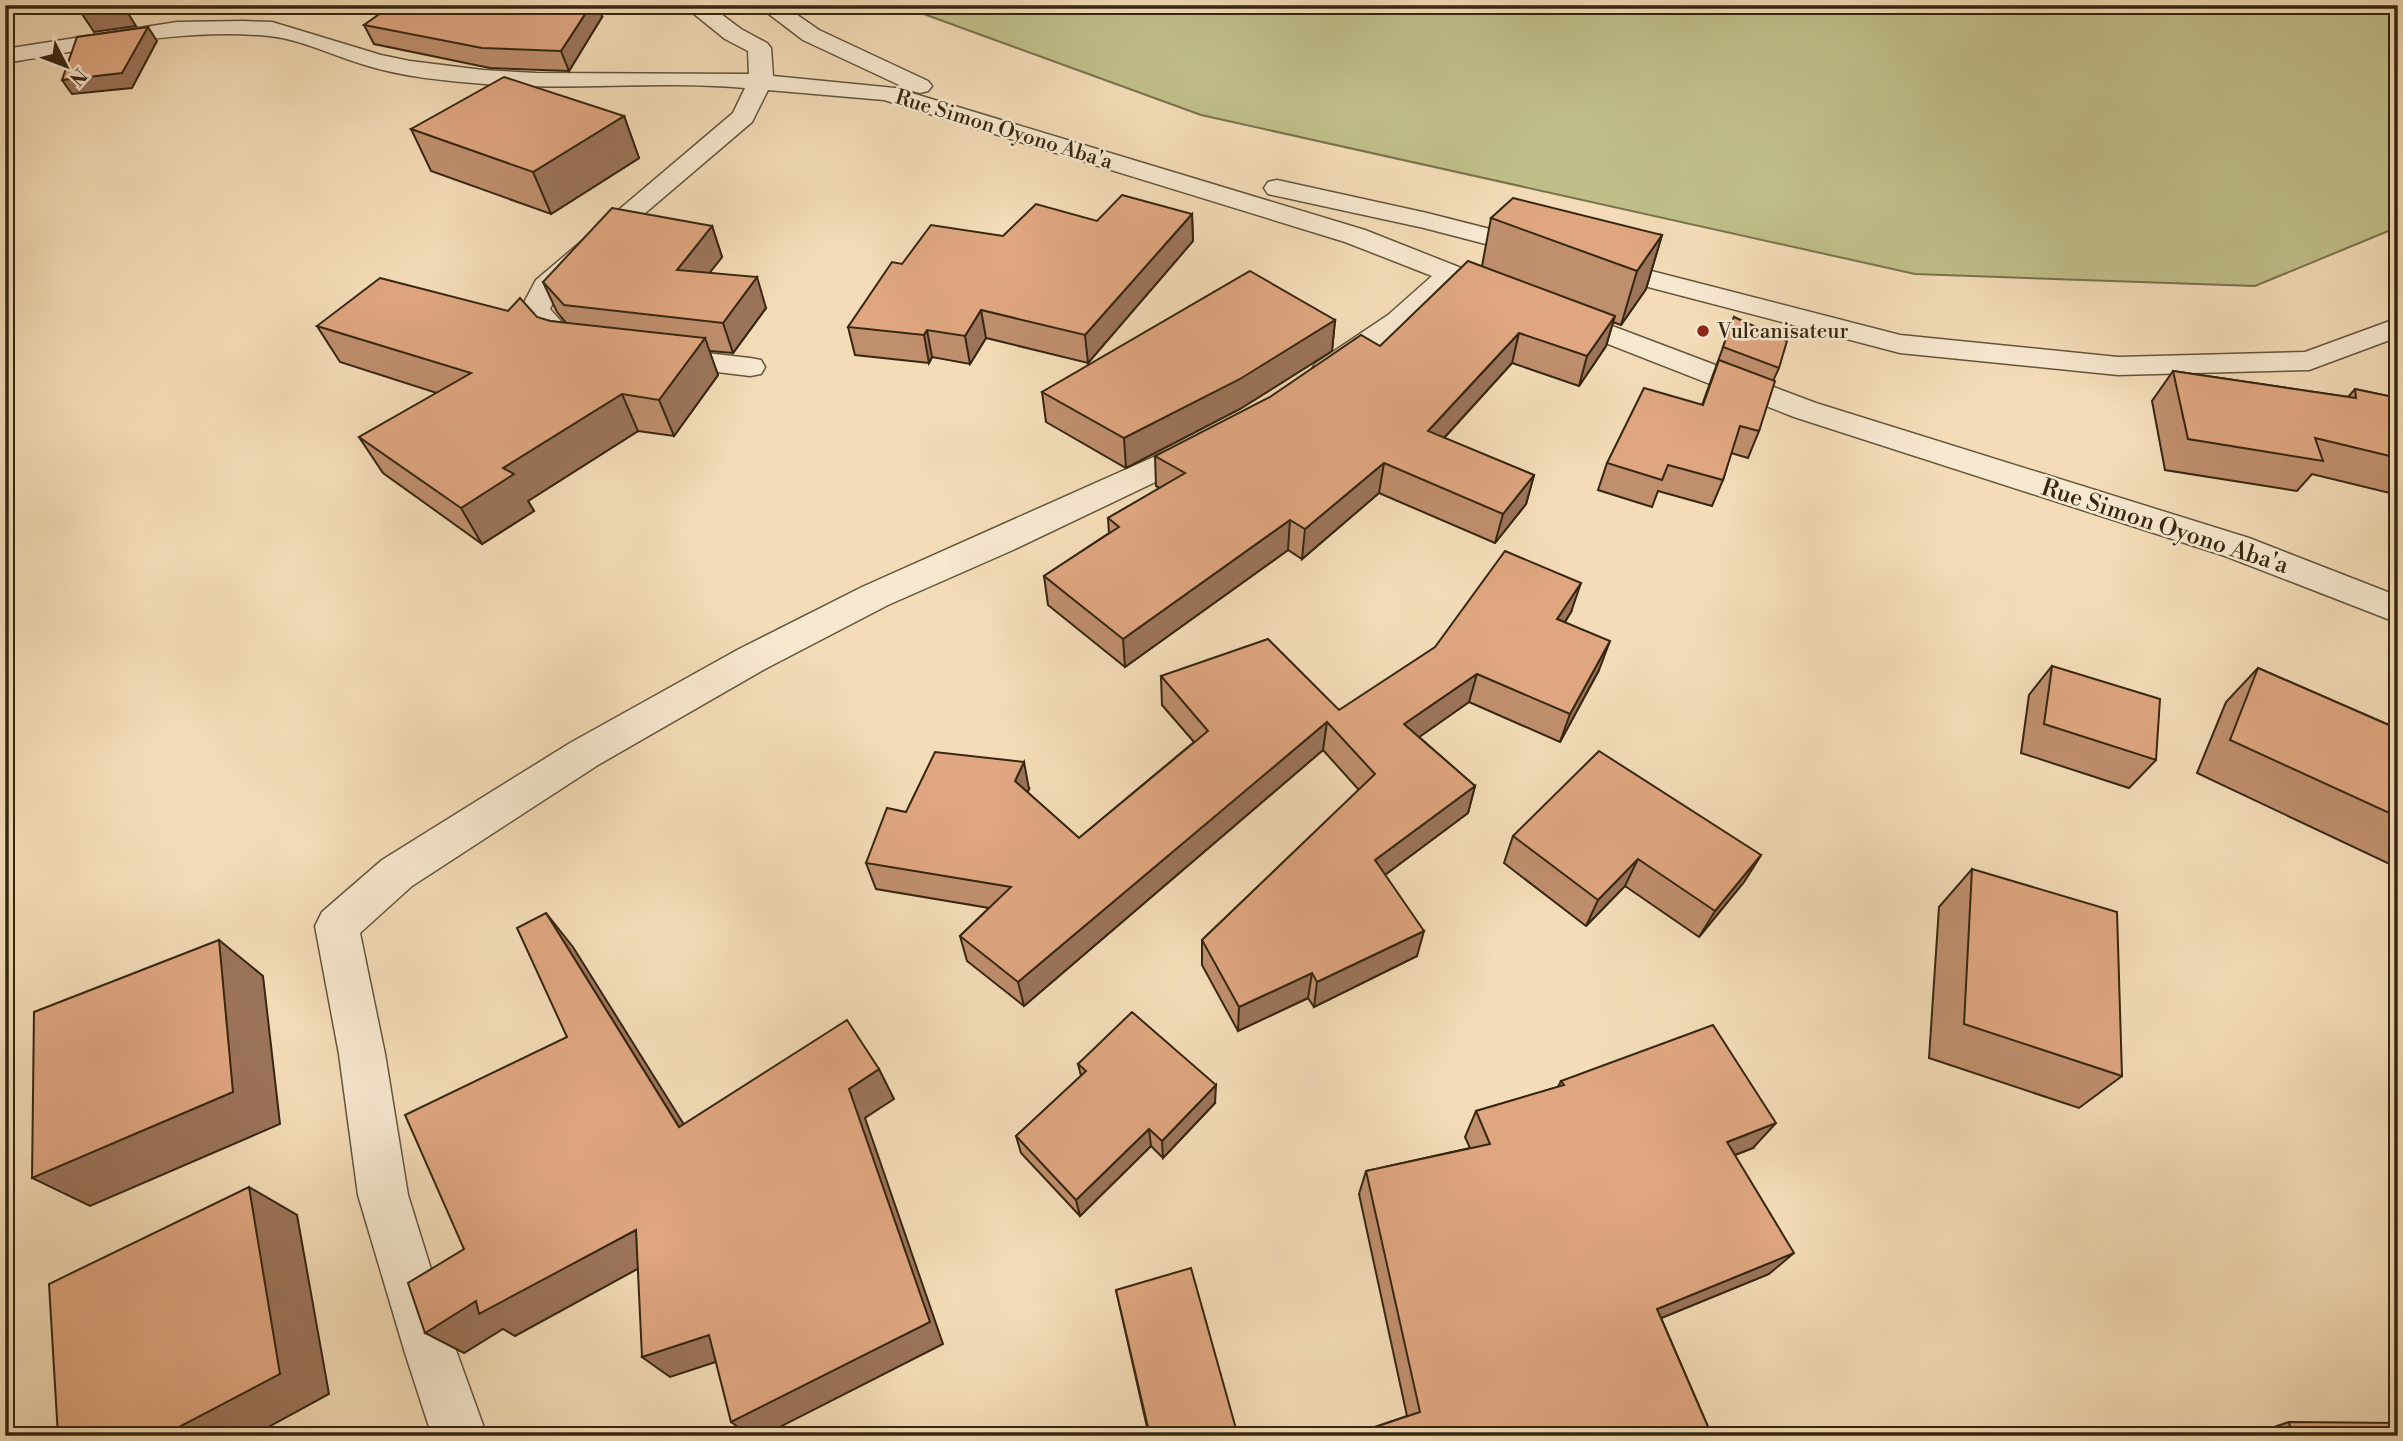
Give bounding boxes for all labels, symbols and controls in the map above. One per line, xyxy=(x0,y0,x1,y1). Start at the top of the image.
north arrow xyxy=(32,32,102,102)
text: N xyxy=(64,63,92,90)
street label: Rue Simon Oyono Aba'a xyxy=(892,84,1116,176)
place label: Vulcanisateur xyxy=(1716,319,1849,345)
marker: Vulcanisateur xyxy=(1695,323,1711,339)
street label: Rue Simon Oyono Aba'a xyxy=(2037,473,2293,581)

